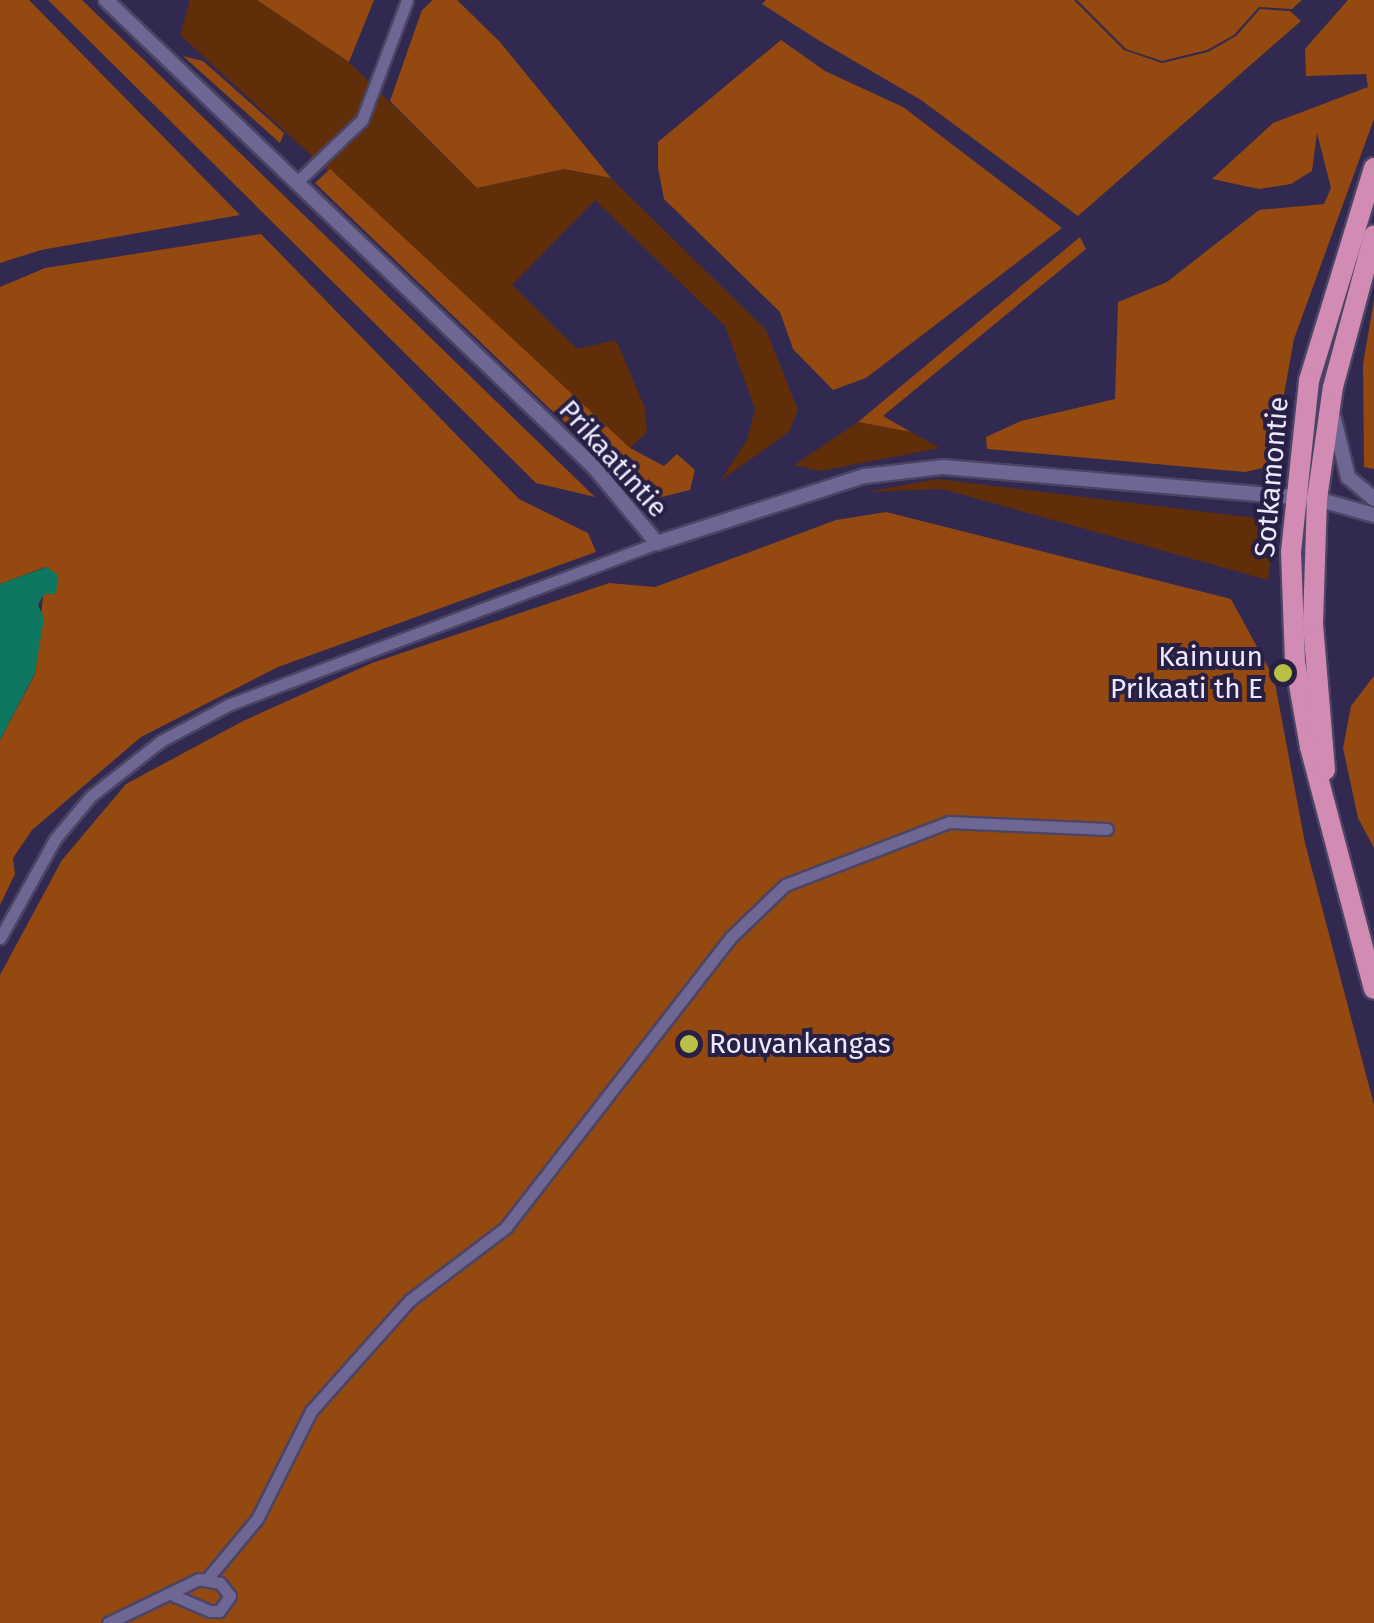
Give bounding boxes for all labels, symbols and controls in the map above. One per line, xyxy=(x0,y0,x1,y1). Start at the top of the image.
street label: Prikaatintie xyxy=(552,393,674,525)
street label: Sotkamontie xyxy=(1248,395,1296,559)
place label: Kainuun Prikaati th E xyxy=(1110,640,1263,706)
marker: Kainuun Prikaati th E xyxy=(1272,662,1294,684)
place label: Rouvankangas xyxy=(709,1027,891,1061)
marker: Rouvankangas xyxy=(678,1033,700,1055)

